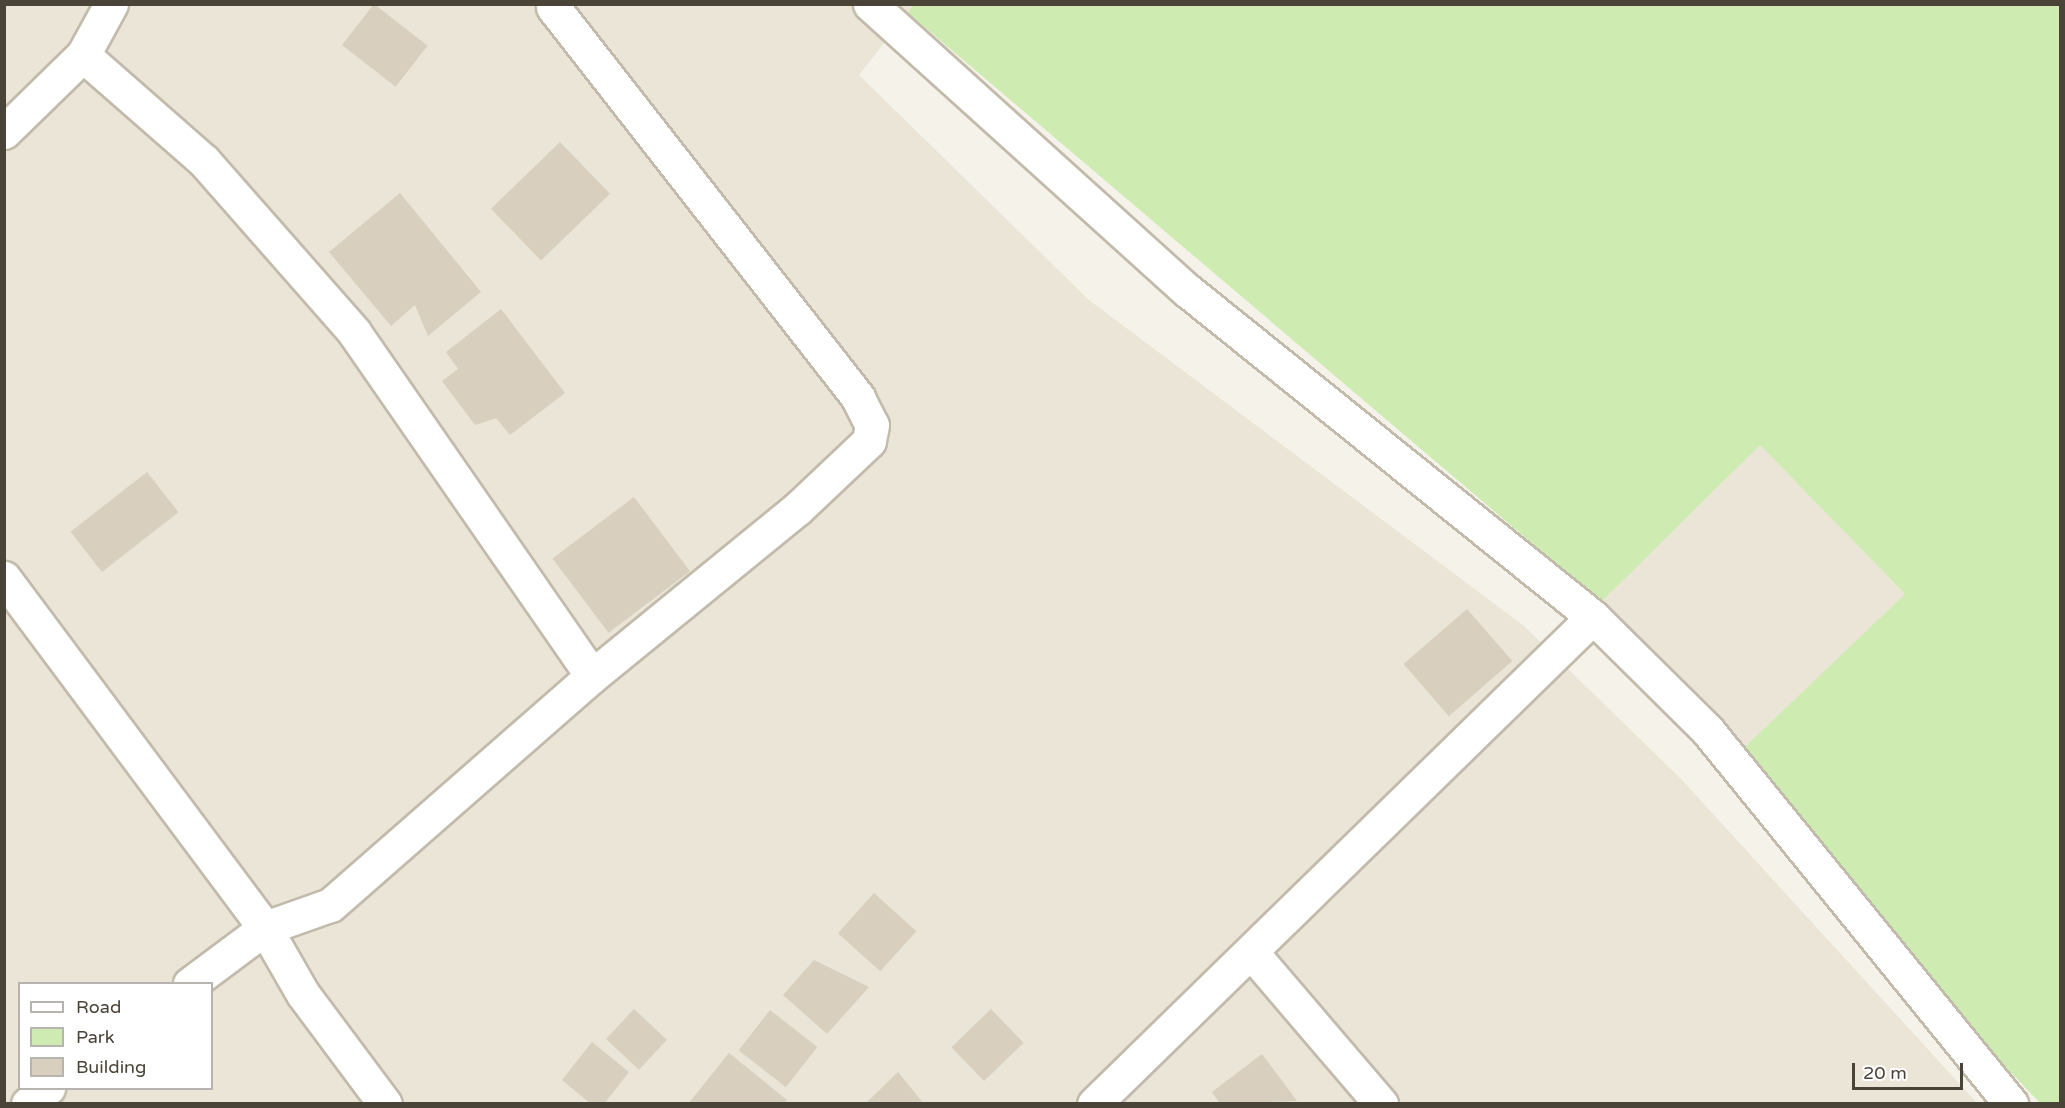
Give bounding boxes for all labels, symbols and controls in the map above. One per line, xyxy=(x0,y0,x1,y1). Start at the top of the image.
legend xyxy=(18,982,213,1090)
text: Road xyxy=(76,996,121,1018)
text: Park xyxy=(76,1026,114,1048)
scale bar xyxy=(1855,1051,1966,1089)
text: Building xyxy=(76,1056,146,1078)
text: 20 m xyxy=(1863,1062,1907,1084)

